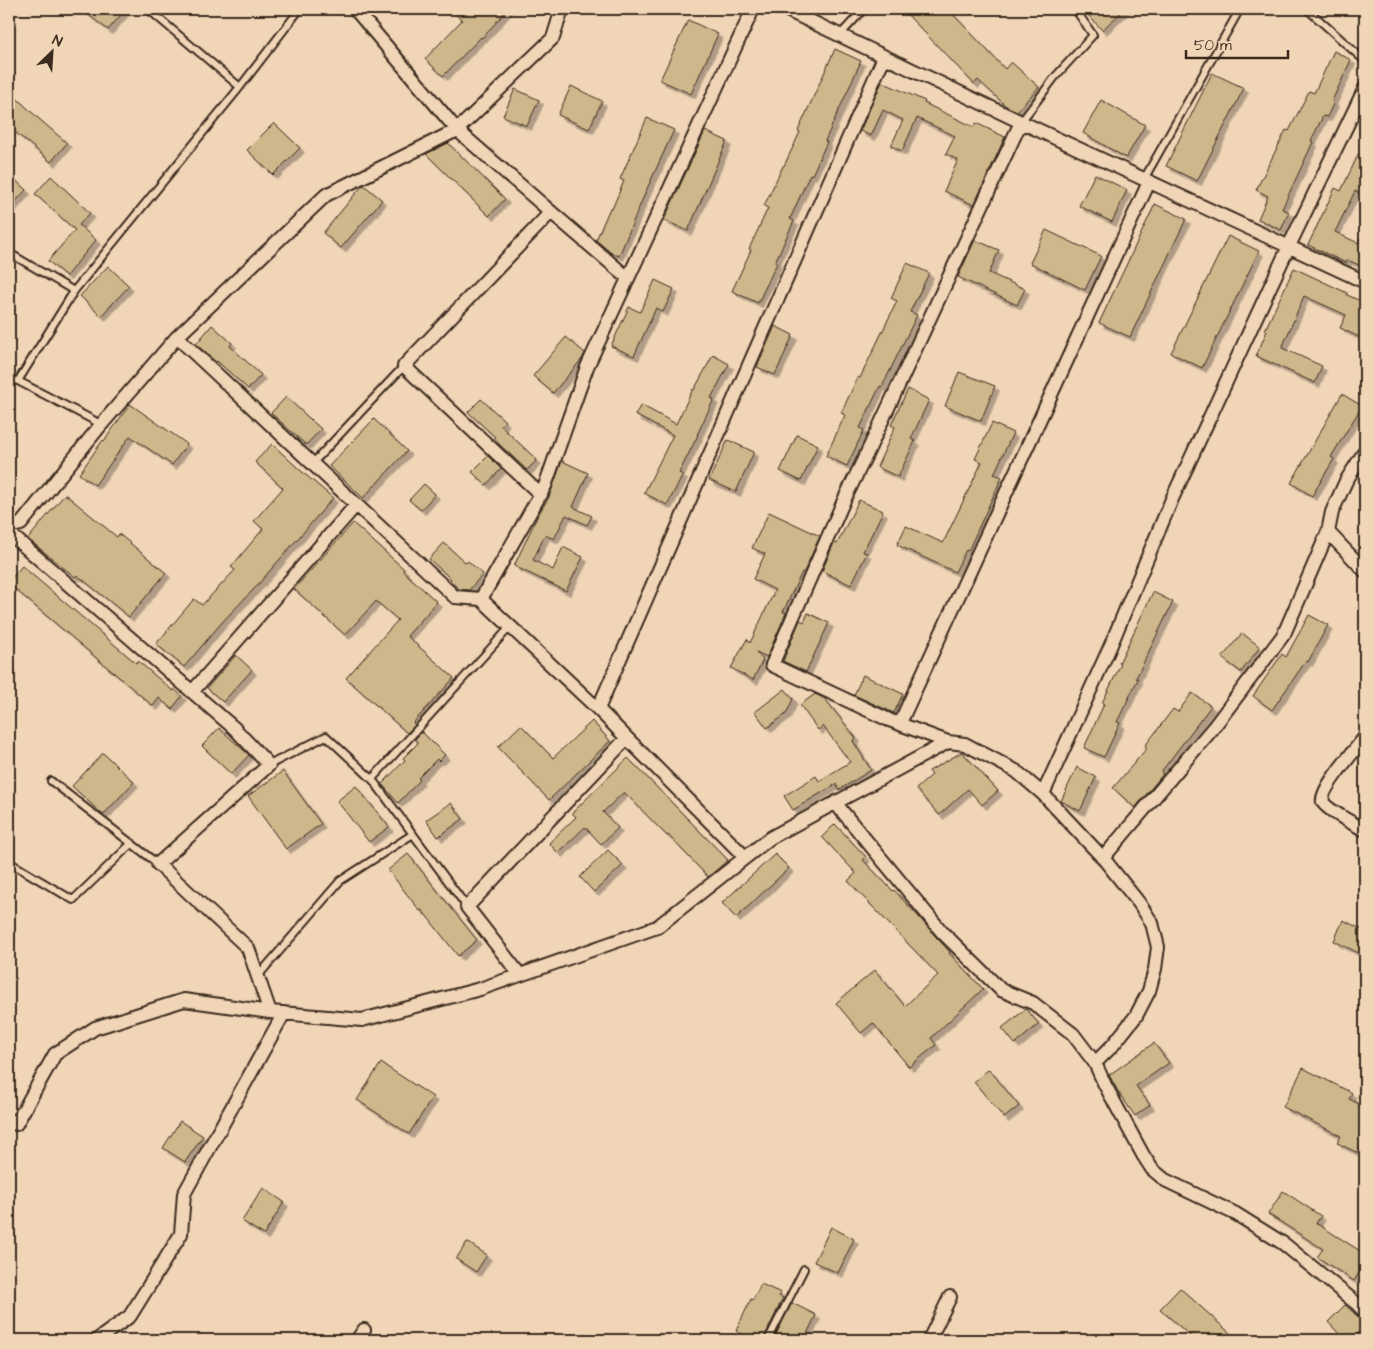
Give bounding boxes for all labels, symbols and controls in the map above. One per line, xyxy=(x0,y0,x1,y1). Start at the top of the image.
north arrow xyxy=(28,28,78,78)
scale bar xyxy=(1186,28,1289,60)
text: N xyxy=(49,30,65,52)
text: 50 m xyxy=(1194,35,1232,56)

